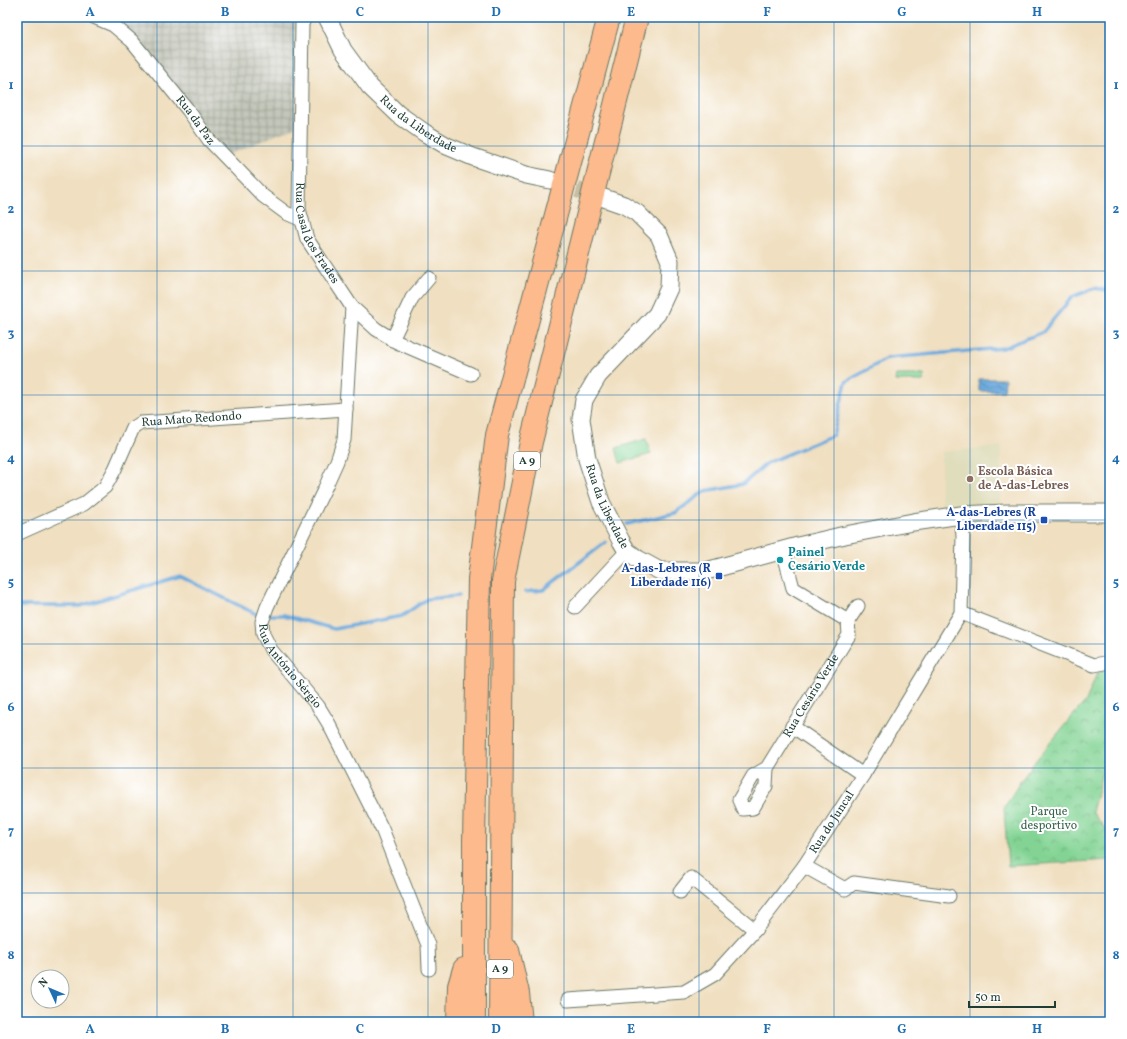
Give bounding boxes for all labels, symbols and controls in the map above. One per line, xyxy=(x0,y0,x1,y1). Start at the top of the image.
text: A xyxy=(85,4,95,22)
text: B xyxy=(221,4,230,22)
text: C xyxy=(356,4,364,22)
text: D xyxy=(491,4,501,22)
text: E xyxy=(627,4,635,22)
text: F xyxy=(763,4,771,22)
text: G xyxy=(897,4,907,22)
text: H xyxy=(1032,4,1042,22)
text: 1 xyxy=(8,77,14,95)
text: 1 xyxy=(1113,77,1119,95)
street label: Rua da Paz xyxy=(172,92,218,149)
street label: Rua da Liberdade xyxy=(376,92,459,157)
street label: Rua Casal dos Frades xyxy=(290,182,343,287)
text: 2 xyxy=(8,201,15,219)
text: 2 xyxy=(1113,201,1120,219)
text: 3 xyxy=(8,325,15,343)
text: 3 xyxy=(1113,325,1120,343)
street label: Rua Mato Redondo xyxy=(141,408,242,431)
text: 4 xyxy=(7,450,15,468)
text: 4 xyxy=(1112,450,1120,468)
road number: A 9 xyxy=(514,452,540,470)
street label: Rua da Liberdade xyxy=(581,462,632,552)
place label: Escola Básica de A-das-Lebres xyxy=(978,464,1069,494)
marker: Escola Básica de A-das-Lebres xyxy=(965,474,975,484)
place label: A-das-Lebres (R Liberdade 115) xyxy=(946,505,1037,535)
marker: A-das-Lebres (R Liberdade 115) xyxy=(1039,515,1049,525)
place label: Painel Cesário Verde xyxy=(788,545,865,575)
marker: Painel Cesário Verde xyxy=(775,555,785,565)
place label: A-das-Lebres (R Liberdade 116) xyxy=(621,561,712,591)
marker: A-das-Lebres (R Liberdade 116) xyxy=(714,571,724,581)
text: 5 xyxy=(8,574,14,592)
text: 5 xyxy=(1113,574,1119,592)
street label: Rua António Sérgio xyxy=(254,623,325,712)
street label: Rua Cesário Verde xyxy=(780,651,843,741)
text: 6 xyxy=(7,699,15,717)
text: 6 xyxy=(1112,699,1120,717)
street label: Rua do Juncal xyxy=(806,788,859,857)
park label: Parque desportivo xyxy=(1021,804,1077,834)
text: 7 xyxy=(8,823,14,841)
text: 7 xyxy=(1113,823,1119,841)
text: 8 xyxy=(7,947,15,965)
text: 8 xyxy=(1112,947,1120,965)
road number: A 9 xyxy=(487,960,513,978)
north arrow xyxy=(30,969,70,1009)
text: N xyxy=(36,975,52,991)
scale bar xyxy=(969,983,1055,1009)
text: 50 m xyxy=(975,990,1001,1006)
text: A xyxy=(85,1021,95,1039)
text: B xyxy=(221,1021,230,1039)
text: C xyxy=(356,1021,364,1039)
text: D xyxy=(491,1021,501,1039)
text: E xyxy=(627,1021,635,1039)
text: F xyxy=(763,1021,771,1039)
text: G xyxy=(897,1021,907,1039)
text: H xyxy=(1032,1021,1042,1039)

